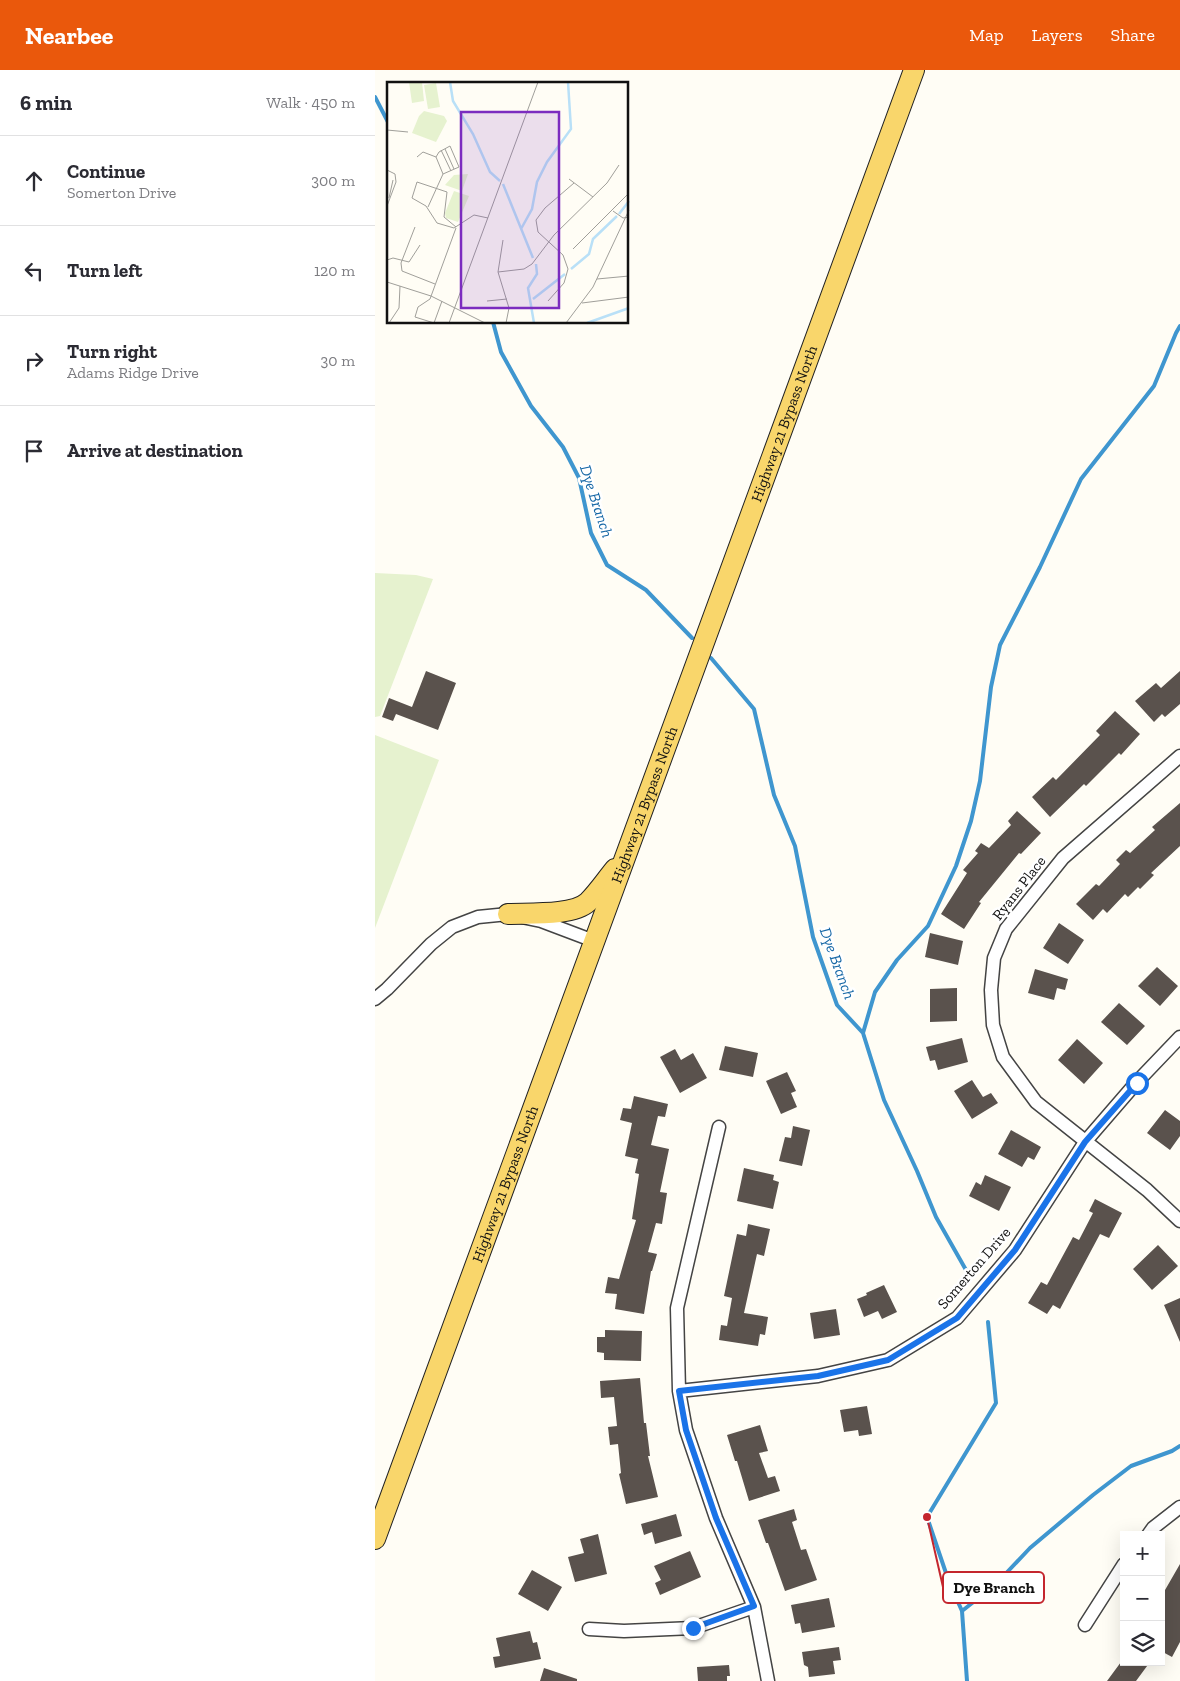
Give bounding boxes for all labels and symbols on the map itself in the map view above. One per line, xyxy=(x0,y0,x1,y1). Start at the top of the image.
inset map xyxy=(387,82,629,324)
street label: Highway 21 Bypass North xyxy=(747,342,821,504)
water label: Dye Branch xyxy=(576,462,617,540)
street label: Highway 21 Bypass North xyxy=(607,724,682,886)
street label: Ryans Place xyxy=(988,852,1050,924)
water label: Dye Branch xyxy=(816,925,859,1002)
route start xyxy=(1126,1072,1149,1095)
street label: Highway 21 Bypass North xyxy=(468,1103,542,1265)
street label: Somerton Drive xyxy=(934,1223,1014,1313)
callout: Dye Branch xyxy=(943,1572,1044,1603)
text: Dye Branch xyxy=(953,1578,1035,1597)
route end xyxy=(682,1617,705,1640)

